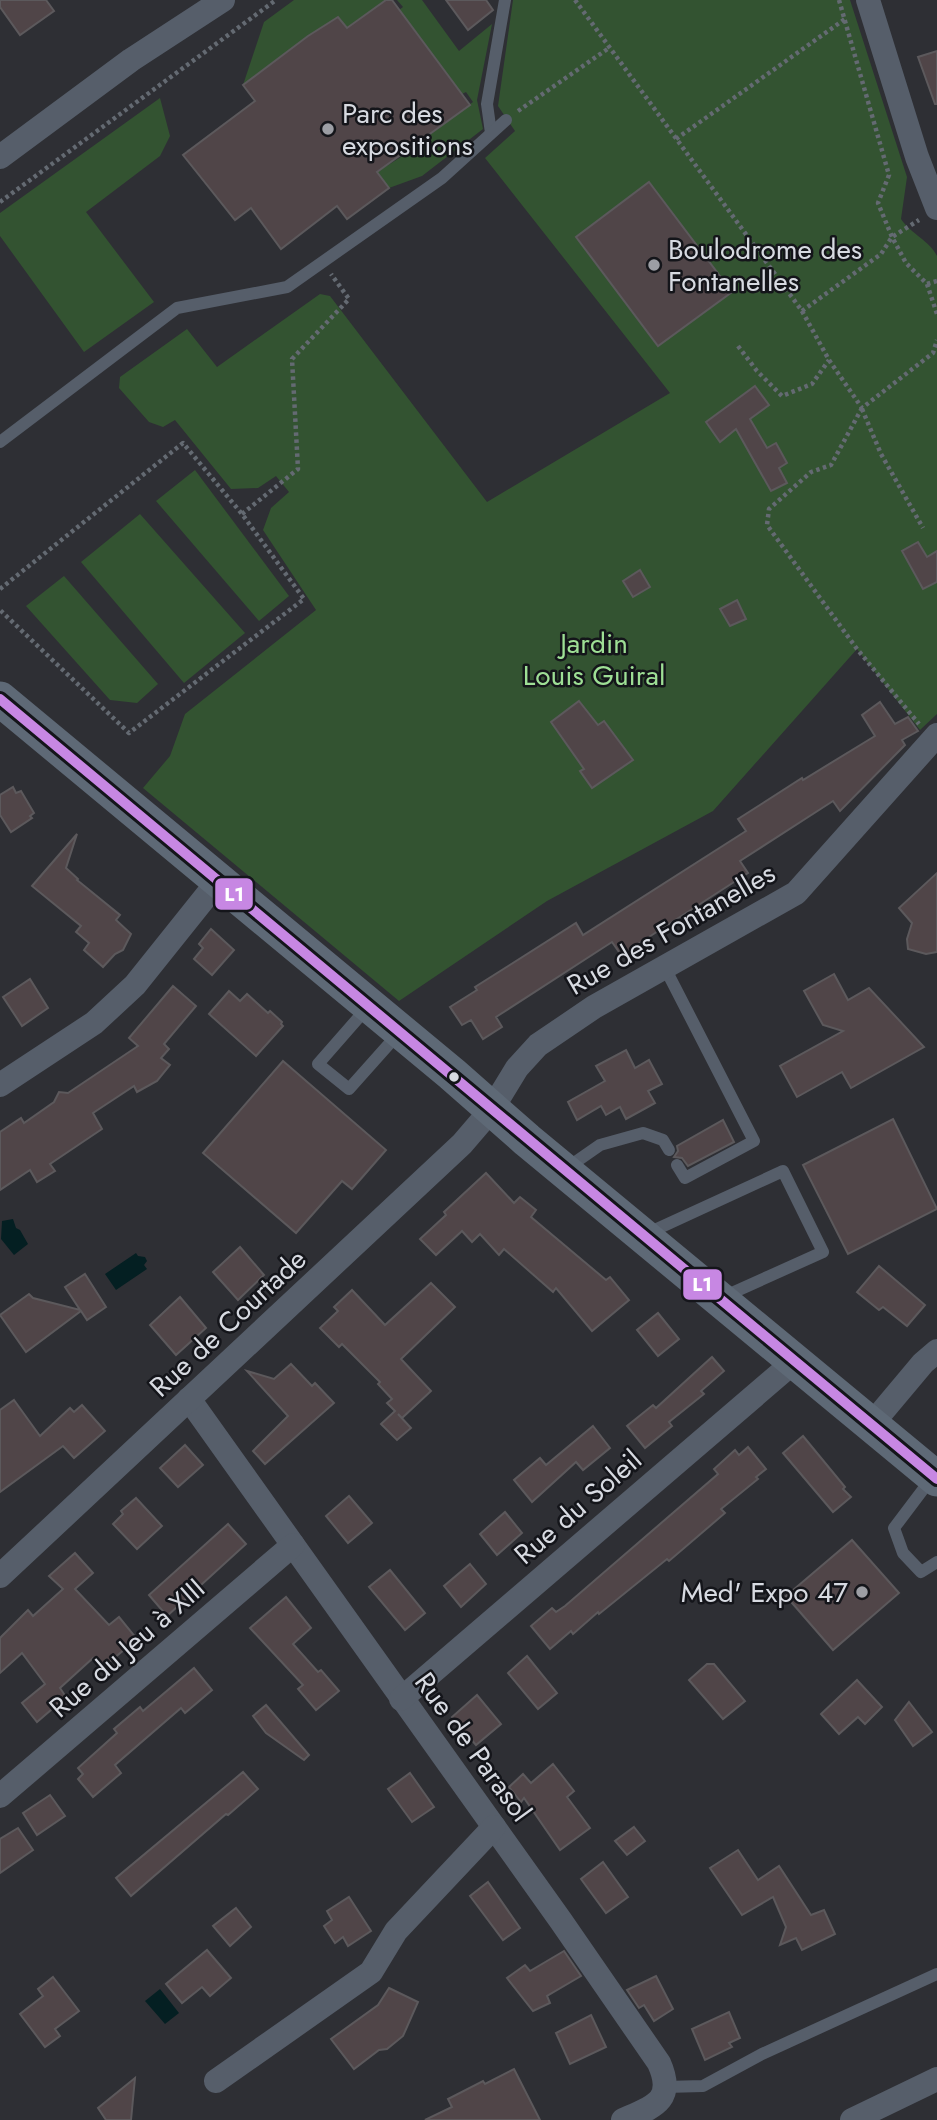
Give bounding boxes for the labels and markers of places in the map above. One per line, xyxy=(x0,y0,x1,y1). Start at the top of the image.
place label: Parc des expositions xyxy=(342,93,473,166)
marker: Parc des expositions xyxy=(320,121,336,137)
place label: Boulodrome des Fontanelles xyxy=(668,229,862,302)
marker: Boulodrome des Fontanelles xyxy=(646,257,662,273)
unlabelled marker xyxy=(447,1070,461,1084)
place label: Med' Expo 47 xyxy=(681,1572,848,1613)
marker: Med' Expo 47 xyxy=(854,1584,870,1600)

